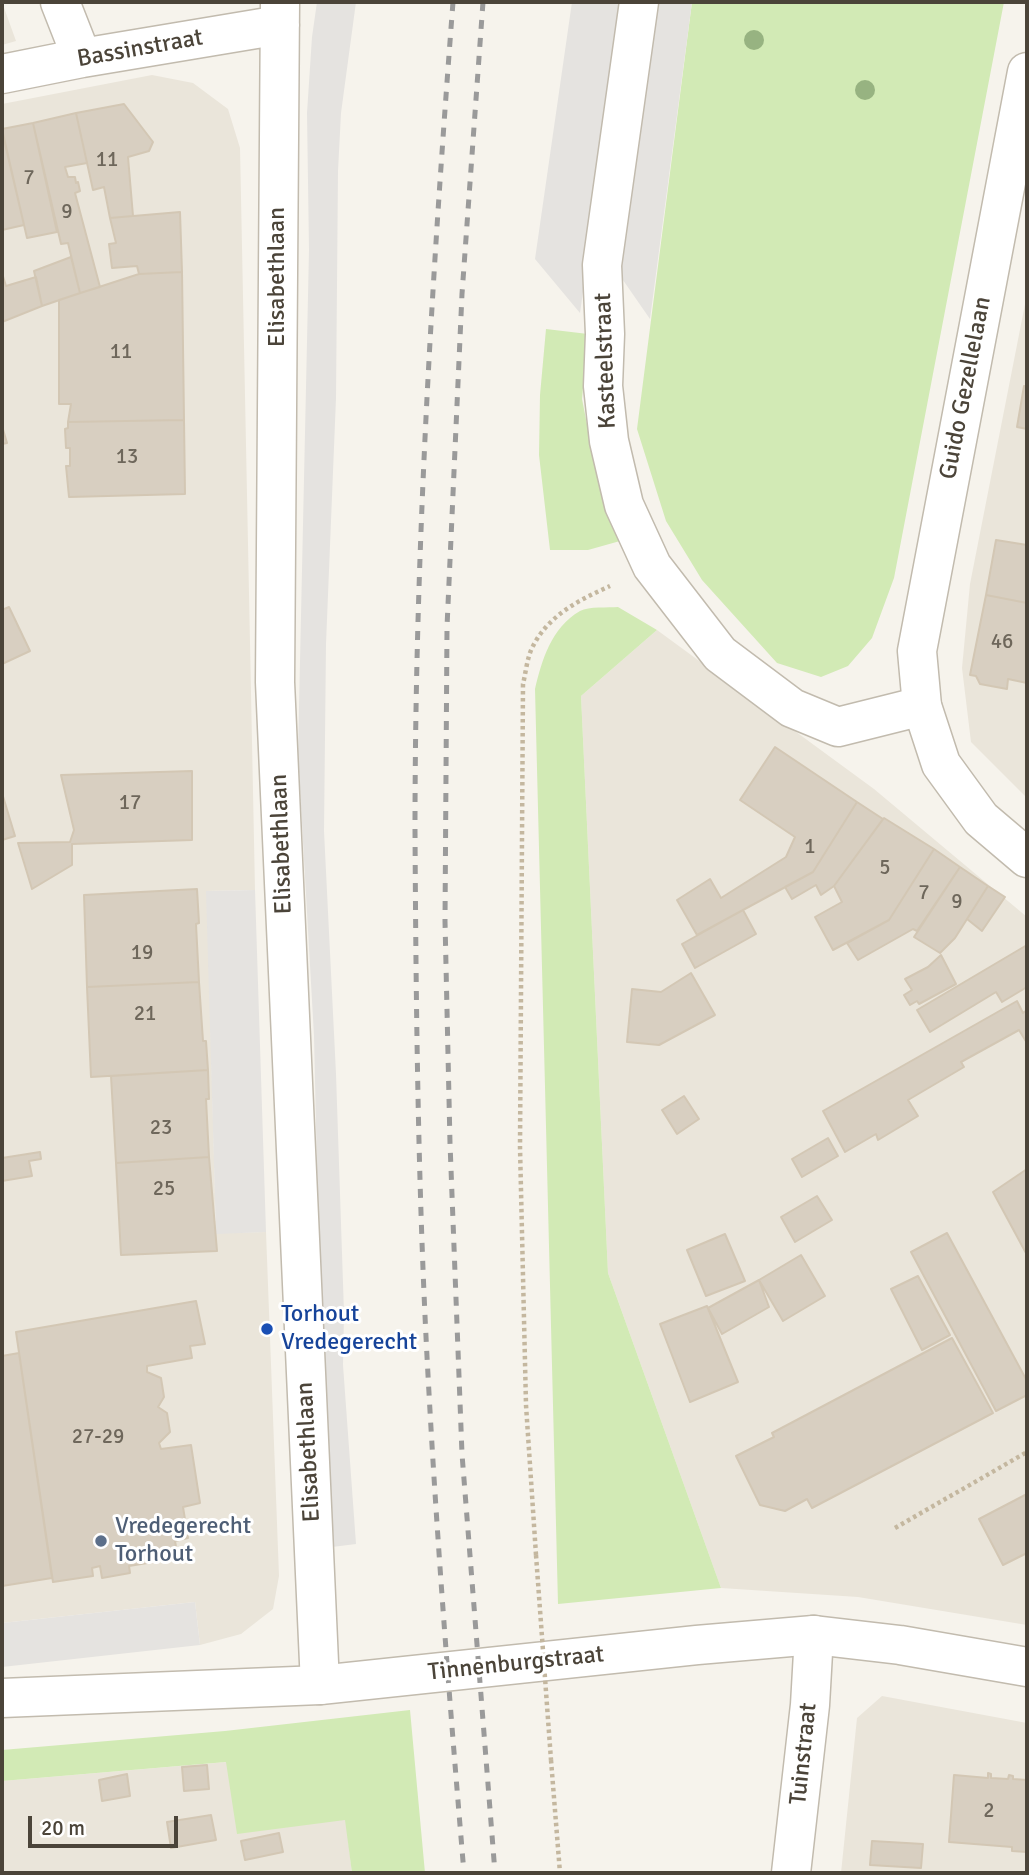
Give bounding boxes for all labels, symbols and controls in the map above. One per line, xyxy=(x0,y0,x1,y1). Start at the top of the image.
street label: Bassinstraat xyxy=(75,24,205,74)
house number: 11 xyxy=(96,147,118,173)
house number: 7 xyxy=(23,165,35,191)
house number: 9 xyxy=(61,199,73,225)
street label: Elisabethlaan xyxy=(264,207,292,347)
street label: Kasteelstraat xyxy=(589,292,623,430)
street label: Guido Gezellelaan xyxy=(934,294,998,482)
house number: 11 xyxy=(110,339,132,365)
house number: 13 xyxy=(116,444,138,470)
house number: 46 xyxy=(991,629,1013,655)
street label: Elisabethlaan xyxy=(265,773,299,915)
house number: 17 xyxy=(119,790,141,816)
house number: 1 xyxy=(804,834,816,860)
house number: 5 xyxy=(879,855,891,881)
house number: 7 xyxy=(918,880,930,906)
house number: 9 xyxy=(951,889,963,915)
house number: 19 xyxy=(131,940,153,966)
house number: 21 xyxy=(134,1001,156,1027)
house number: 23 xyxy=(150,1115,172,1141)
house number: 25 xyxy=(153,1176,175,1202)
place label: Torhout Vredegerecht xyxy=(281,1301,417,1357)
marker: Torhout Vredegerecht xyxy=(259,1321,275,1337)
street label: Elisabethlaan xyxy=(291,1381,327,1523)
house number: 27-29 xyxy=(72,1424,124,1450)
place label: Vredegerecht Torhout xyxy=(115,1513,251,1569)
marker: Vredegerecht Torhout xyxy=(93,1533,109,1549)
street label: Tinnenburgstraat xyxy=(427,1640,605,1688)
street label: Tuinstraat xyxy=(784,1702,824,1806)
house number: 2 xyxy=(983,1798,995,1824)
scale bar xyxy=(32,1801,182,1845)
text: 20 m xyxy=(41,1815,85,1841)

